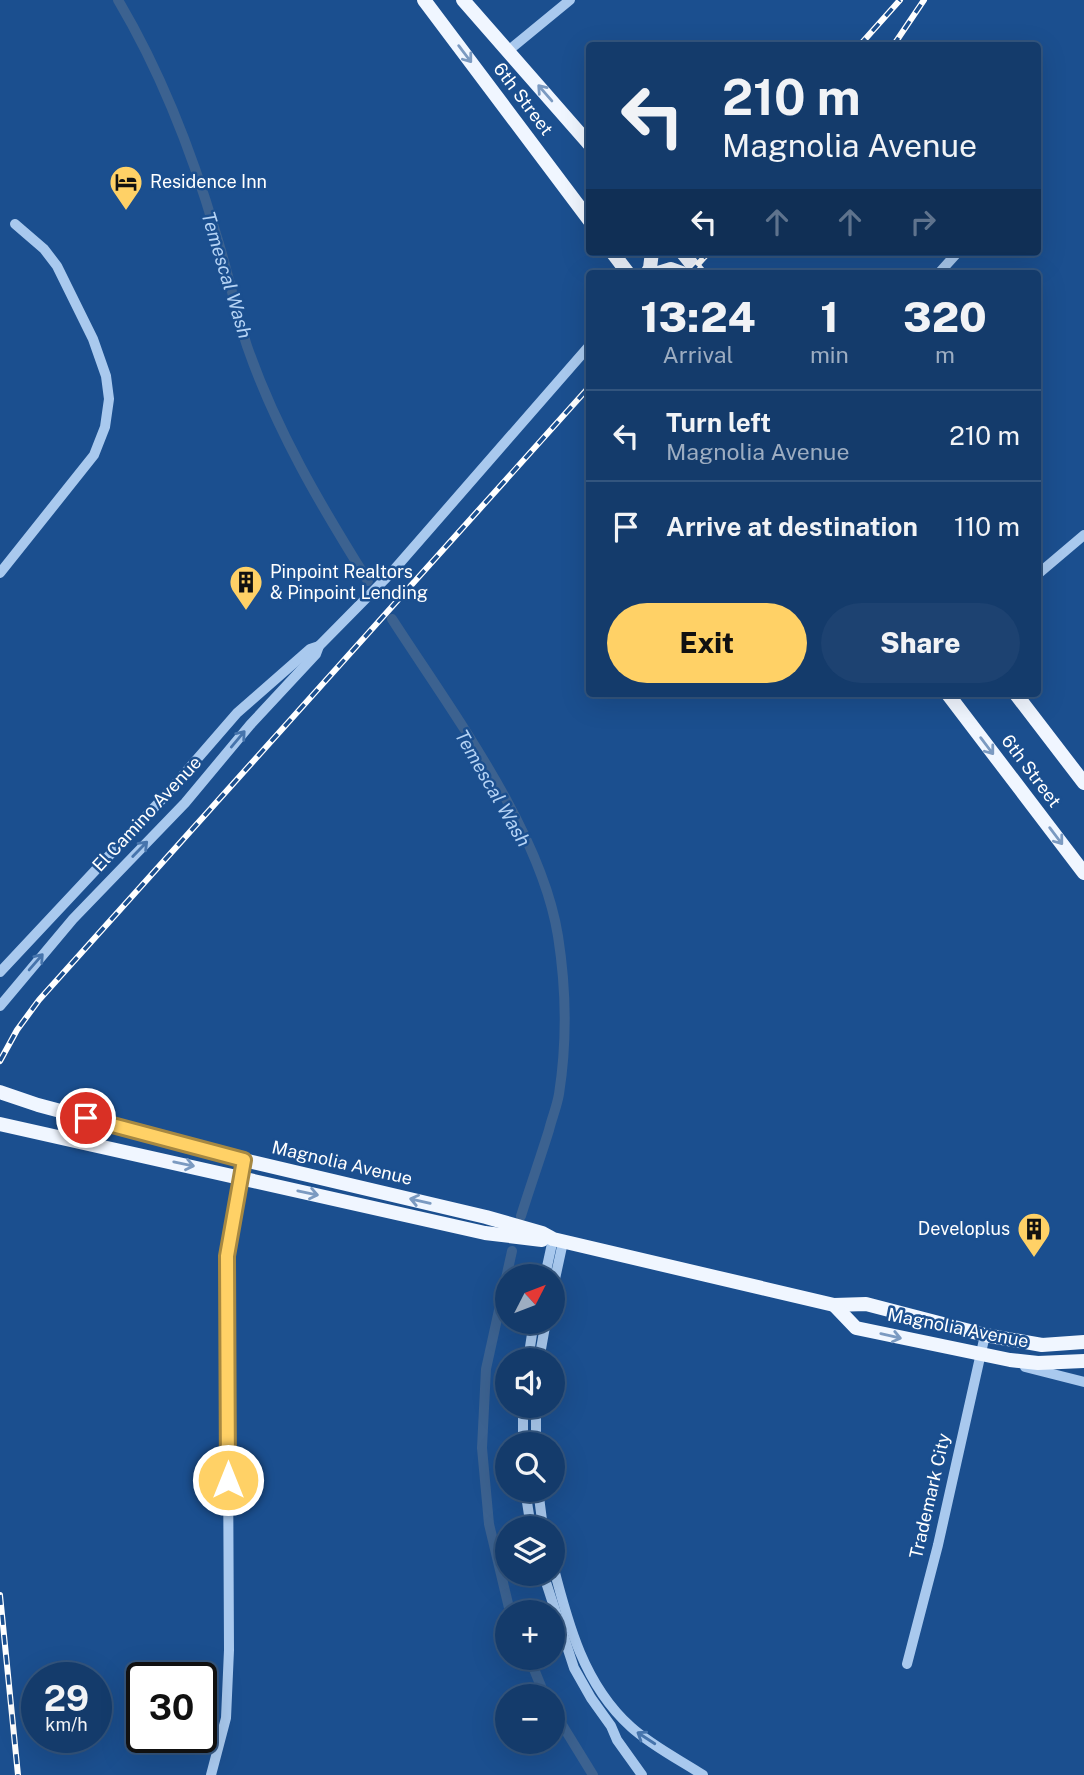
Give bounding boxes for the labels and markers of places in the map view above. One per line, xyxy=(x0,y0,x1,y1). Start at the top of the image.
hotel icon: Residence Inn xyxy=(107,163,145,212)
place label: Residence Inn xyxy=(150,171,267,192)
place label: Pinpoint Realtors & Pinpoint Lending xyxy=(270,561,428,603)
building icon: Pinpoint Realtors & Pinpoint Lending xyxy=(227,563,265,612)
pin xyxy=(56,1088,116,1148)
building icon: Developlus xyxy=(1015,1210,1053,1259)
place label: Developlus xyxy=(918,1218,1010,1239)

